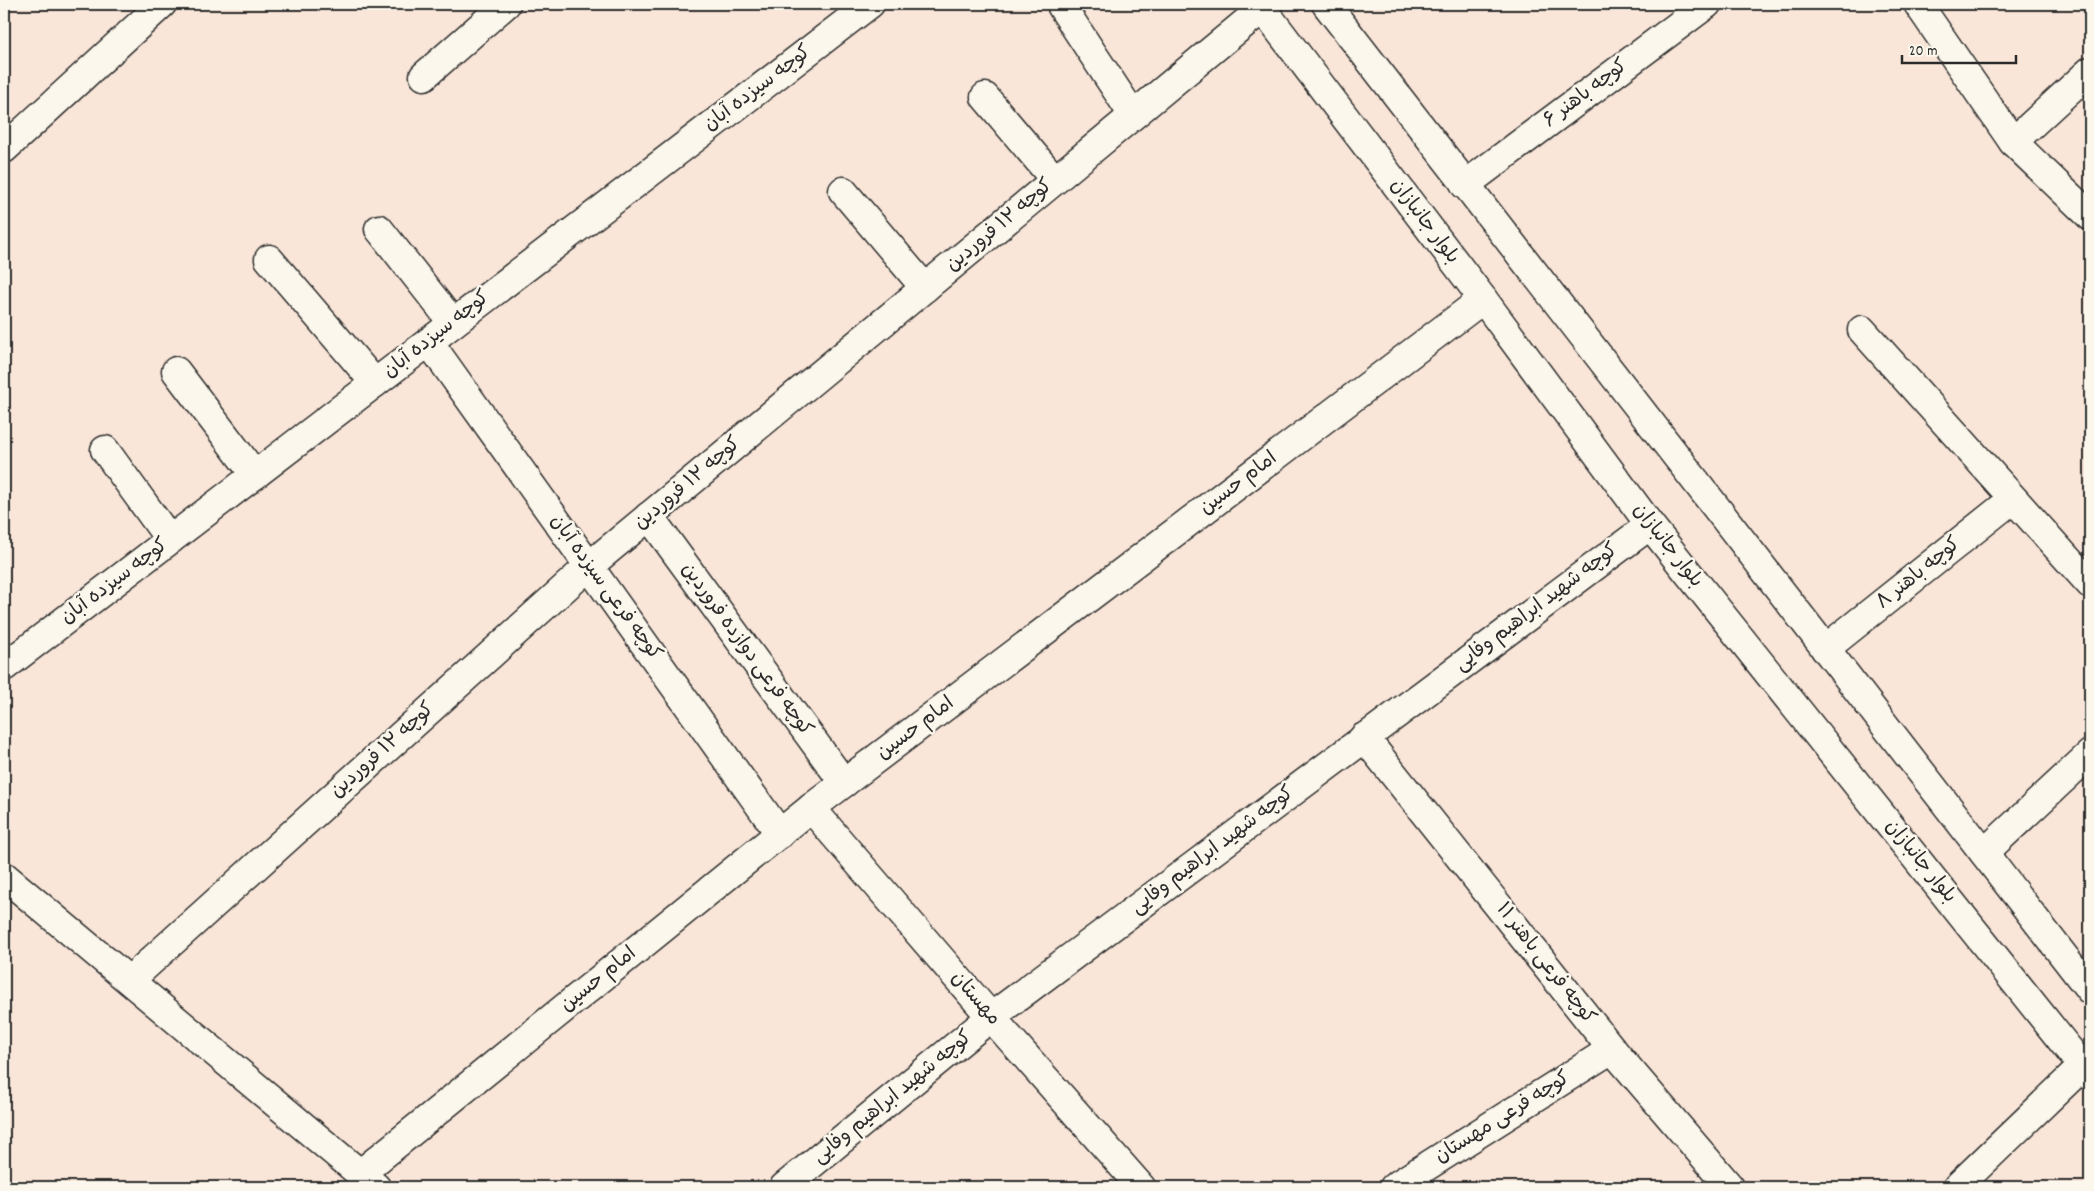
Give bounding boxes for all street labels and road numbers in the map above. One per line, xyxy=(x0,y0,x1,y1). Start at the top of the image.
street label: کوچه سیزده آبان xyxy=(698,39,818,139)
street label: کوچه باهنر ۶ xyxy=(1538,53,1634,135)
street label: کوچه ۱۲ فروردین xyxy=(940,173,1060,279)
street label: بلوار جانبازان xyxy=(1383,173,1465,271)
street label: کوچه سیزده آبان xyxy=(378,284,496,386)
street label: کوچه ۱۲ فروردین xyxy=(628,431,748,537)
street label: امام حسین xyxy=(1194,446,1284,522)
street label: بلوار جانبازان xyxy=(1625,498,1709,594)
street label: کوچه فرعی سیزده آبان xyxy=(542,509,668,667)
street label: کوچه باهنر ۸ xyxy=(1871,531,1967,617)
street label: کوچه سیزده آبان xyxy=(55,532,175,632)
street label: کوچه شهید ابراهیم وفایی xyxy=(1449,537,1625,679)
street label: کوچه فرعی دوازده فروردین xyxy=(673,557,819,743)
street label: امام حسین xyxy=(871,691,961,767)
street label: کوچه ۱۲ فروردین xyxy=(325,696,441,806)
street label: کوچه شهید ابراهیم وفایی xyxy=(1125,780,1301,922)
street label: بلوار جانبازان xyxy=(1878,814,1962,910)
street label: کوچه فرعی باهنر ۱۱ xyxy=(1488,897,1602,1031)
street label: امام حسین xyxy=(555,941,643,1019)
street label: مهستان xyxy=(944,966,1006,1032)
street label: کوچه شهید ابراهیم وفایی xyxy=(807,1025,979,1171)
street label: کوچه فرعی مهستان xyxy=(1430,1065,1576,1171)

